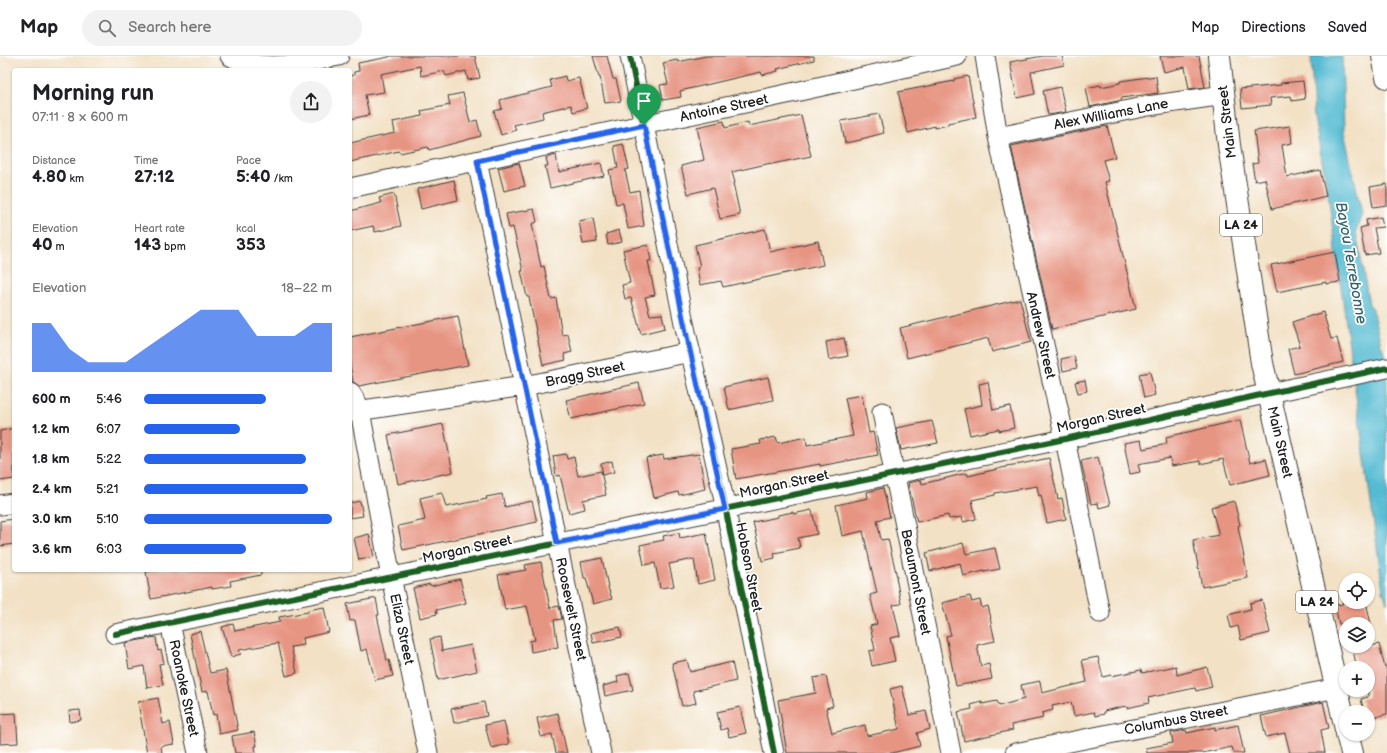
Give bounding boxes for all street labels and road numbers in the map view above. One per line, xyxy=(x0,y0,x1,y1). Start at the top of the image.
street label: Main Street xyxy=(1214,84,1240,159)
street label: Antoine Street xyxy=(678,90,770,126)
street label: Alex Williams Lane xyxy=(1052,95,1170,133)
road number: LA 24 xyxy=(1220,214,1262,236)
street label: Andrew Street xyxy=(1023,290,1059,381)
street label: Bragg Street xyxy=(544,357,627,391)
street label: Morgan Street xyxy=(1055,399,1148,436)
street label: Main Street xyxy=(1263,404,1297,480)
street label: Morgan Street xyxy=(738,466,831,502)
street label: Hobson Street xyxy=(732,521,766,614)
street label: Beaumont Street xyxy=(897,528,935,637)
street label: Morgan Street xyxy=(421,531,514,567)
street label: Roosevelt Street xyxy=(552,556,590,663)
road number: LA 24 xyxy=(1296,591,1338,613)
street label: Eliza Street xyxy=(386,592,418,667)
street label: Roanoke Street xyxy=(165,638,203,739)
street label: Columbus Street xyxy=(1123,702,1230,738)

